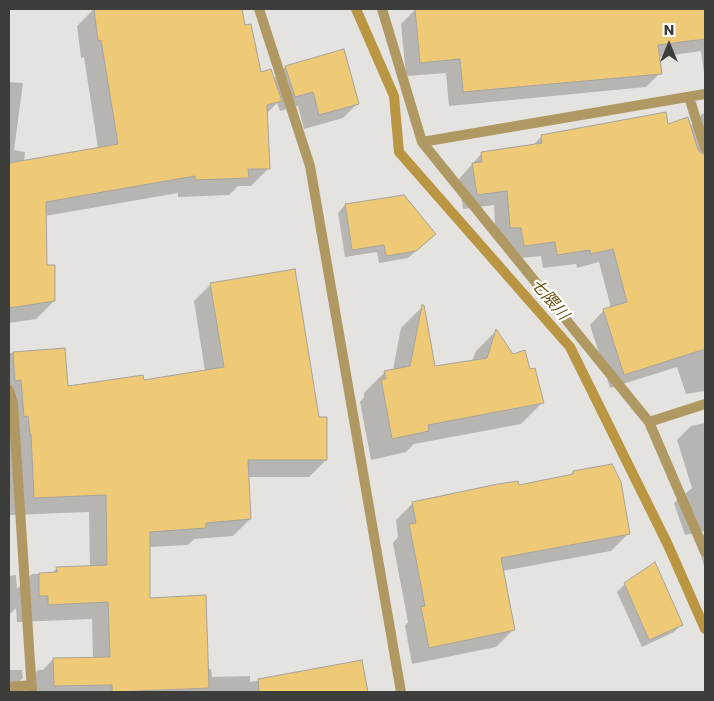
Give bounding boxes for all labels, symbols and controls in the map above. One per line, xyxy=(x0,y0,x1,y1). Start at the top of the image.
north arrow xyxy=(644,20,694,70)
text: N xyxy=(664,20,674,40)
water label: 七隈川 xyxy=(526,276,572,324)

